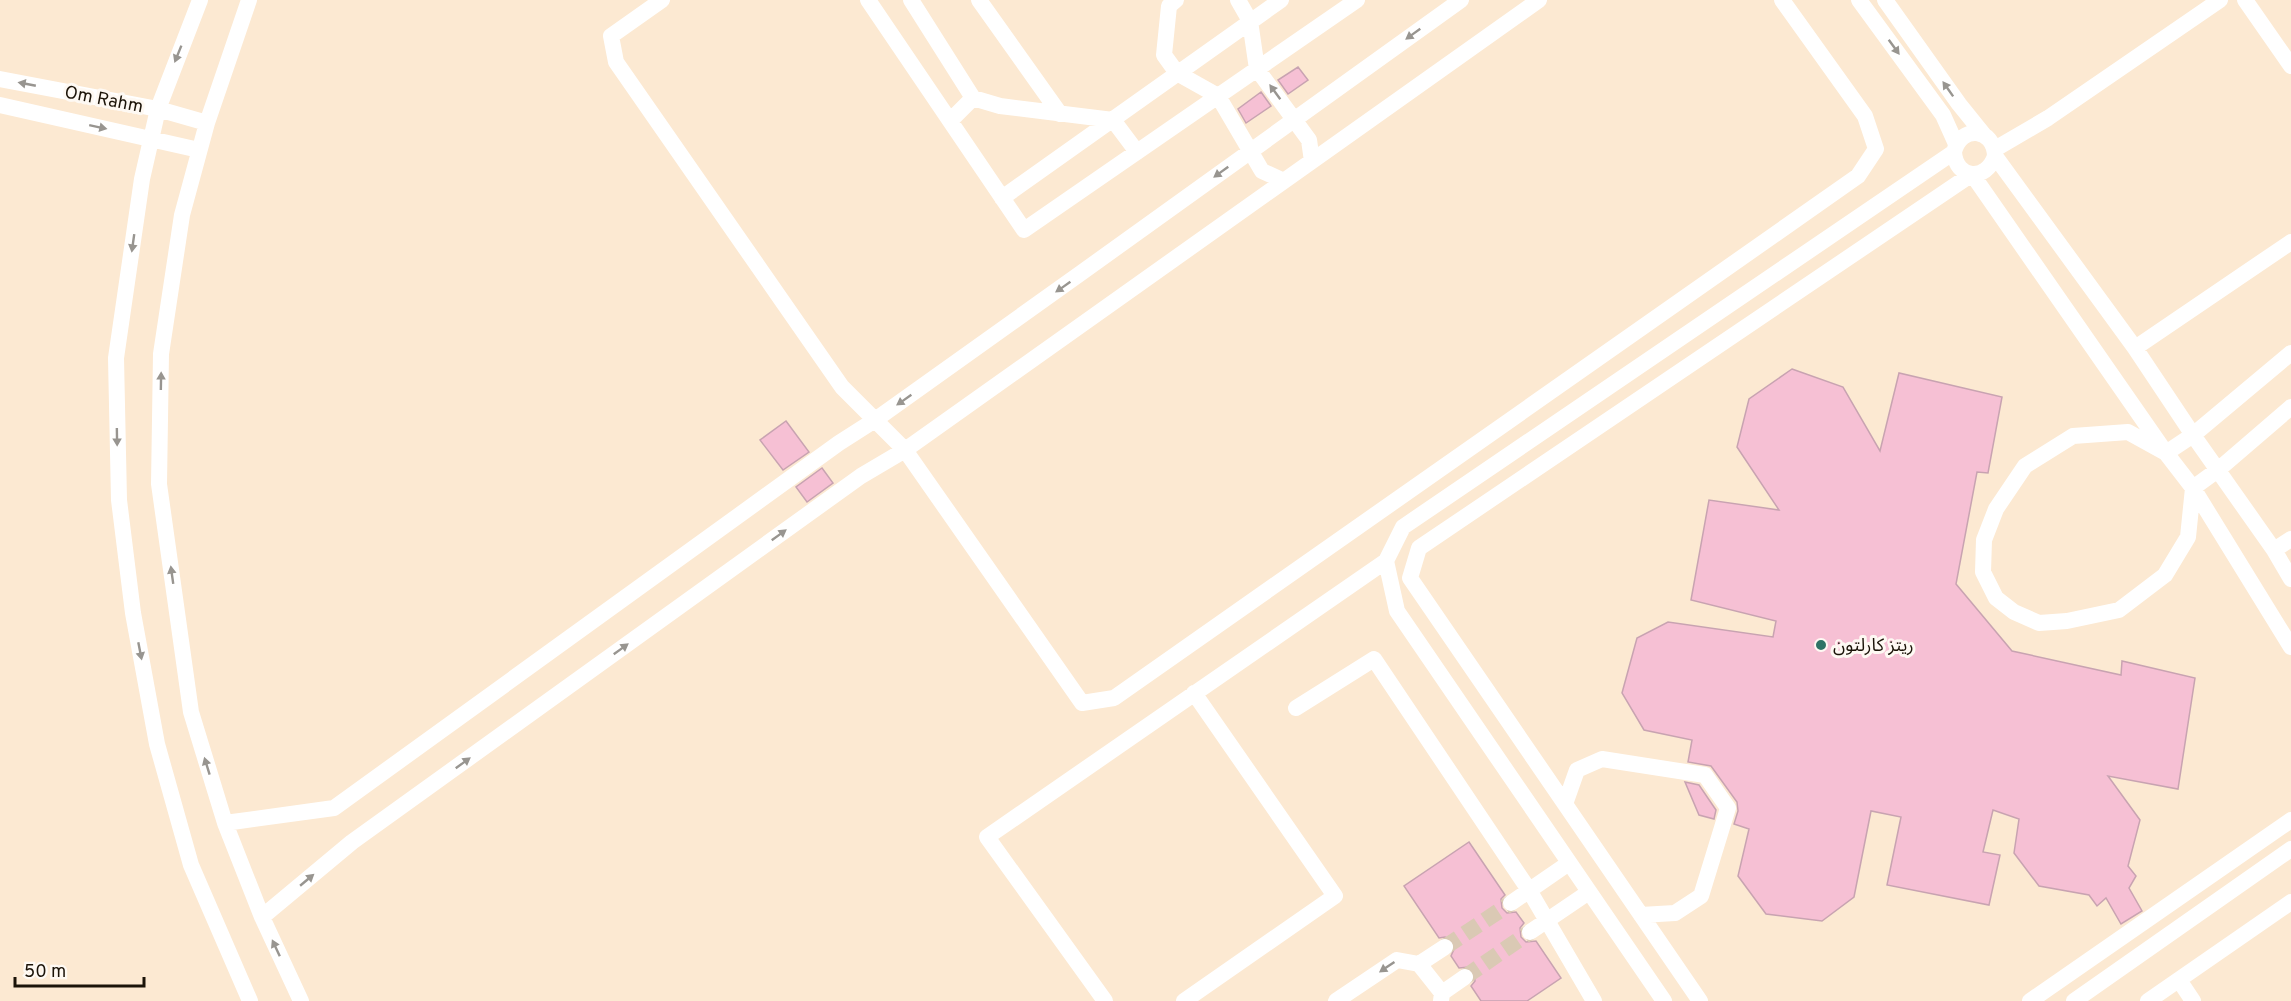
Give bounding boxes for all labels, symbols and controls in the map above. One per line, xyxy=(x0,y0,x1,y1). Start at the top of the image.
one-way arrow xyxy=(1406,28,1422,40)
one-way arrow xyxy=(1887,40,1899,55)
one-way arrow xyxy=(173,45,182,63)
one-way arrow xyxy=(17,79,36,88)
one-way arrow xyxy=(1943,81,1954,97)
street label: Om Rahm xyxy=(62,82,145,119)
one-way arrow xyxy=(1270,85,1282,100)
one-way arrow xyxy=(89,122,107,132)
one-way arrow xyxy=(1213,166,1229,178)
one-way arrow xyxy=(128,234,137,253)
one-way arrow xyxy=(1055,281,1071,293)
one-way arrow xyxy=(156,371,166,390)
one-way arrow xyxy=(896,394,912,406)
one-way arrow xyxy=(113,427,122,446)
one-way arrow xyxy=(772,529,787,541)
one-way arrow xyxy=(167,565,176,584)
place label: ريتز كارلتون xyxy=(1833,635,1914,658)
marker: ريتز كارلتون xyxy=(1814,638,1828,652)
one-way arrow xyxy=(136,642,145,661)
one-way arrow xyxy=(613,643,628,655)
one-way arrow xyxy=(202,757,211,775)
one-way arrow xyxy=(455,757,470,769)
one-way arrow xyxy=(299,873,315,886)
one-way arrow xyxy=(272,940,281,957)
scale bar xyxy=(15,950,144,988)
text: 50 m xyxy=(24,961,66,984)
one-way arrow xyxy=(1379,961,1395,972)

